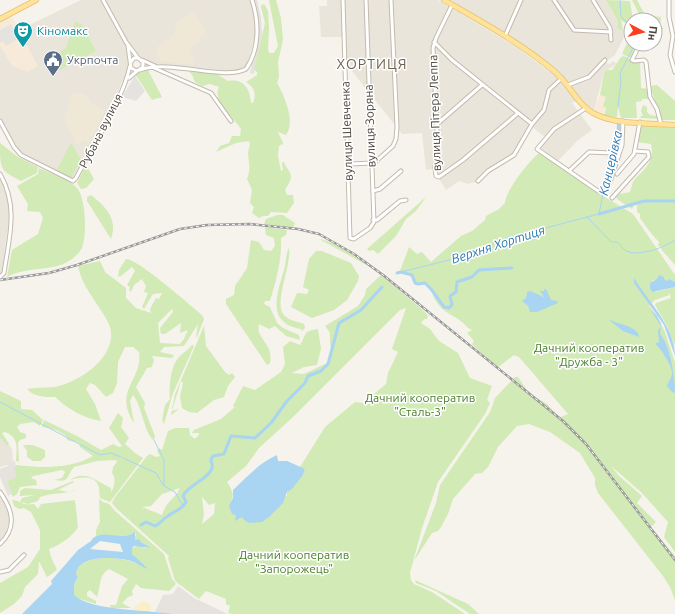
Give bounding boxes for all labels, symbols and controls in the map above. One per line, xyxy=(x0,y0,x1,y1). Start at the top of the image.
north arrow xyxy=(623,12,663,52)
theatre icon: Кіномакс xyxy=(12,20,34,48)
place label: Кіномакс xyxy=(37,24,88,37)
text: Пн xyxy=(646,25,660,41)
public building icon: Укрпочта xyxy=(42,49,64,77)
place label: Укрпочта xyxy=(67,53,119,66)
street label: вулиця Пітера Леппа xyxy=(426,55,443,171)
district label: ХОРТИЦЯ xyxy=(336,56,408,72)
street label: вулиця Шевченка xyxy=(338,81,355,181)
street label: вулиця Зоряна xyxy=(362,84,377,168)
street label: Рубана вулиця xyxy=(76,91,125,170)
water label: Канцерівка xyxy=(596,129,624,197)
water label: Верхня Хортиця xyxy=(449,222,547,266)
park label: Дачний кооператив "Дружба - 3" xyxy=(534,341,644,368)
park label: Дачний кооператив "Сталь-3" xyxy=(365,391,475,418)
park label: Дачний кооператив "Запорожець" xyxy=(239,548,349,575)

